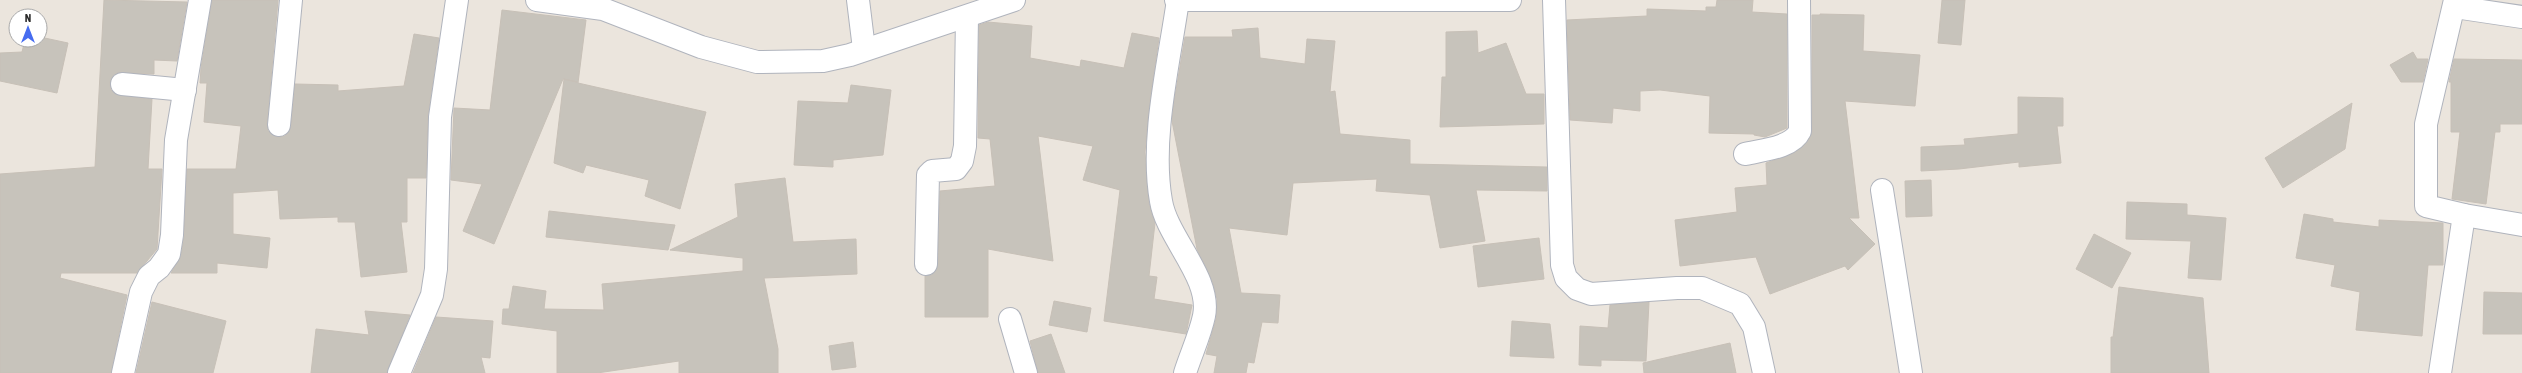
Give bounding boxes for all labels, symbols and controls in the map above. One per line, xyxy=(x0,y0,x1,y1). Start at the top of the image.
north arrow xyxy=(8,8,48,48)
text: N xyxy=(25,12,31,24)

